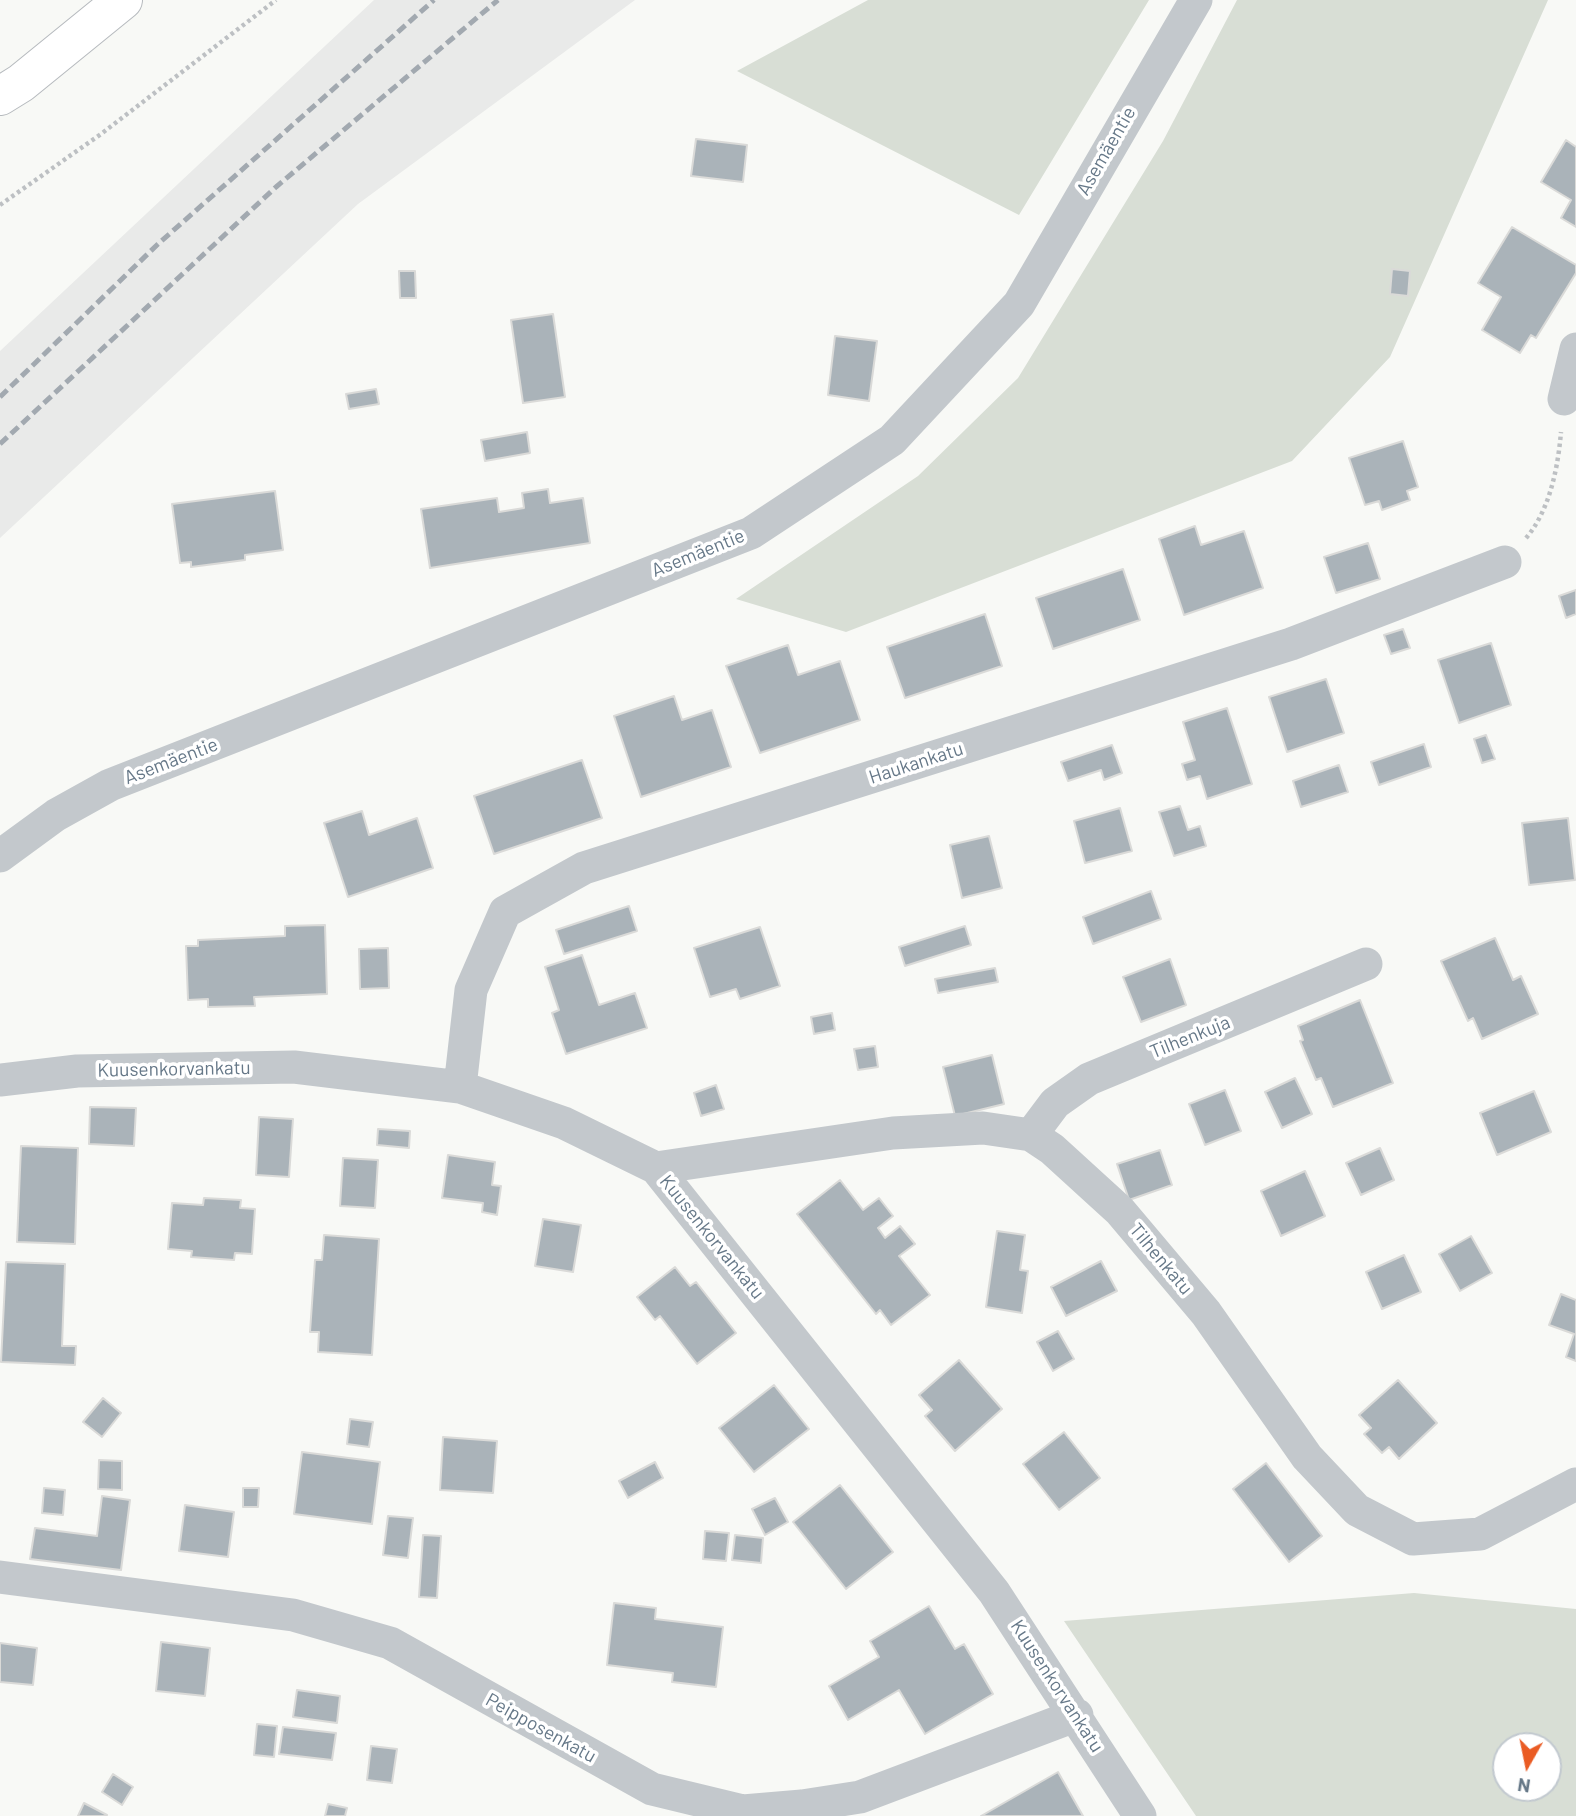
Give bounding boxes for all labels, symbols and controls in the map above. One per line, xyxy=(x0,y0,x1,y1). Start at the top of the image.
street label: Asemäentie xyxy=(1072,103,1140,199)
street label: Asemäentie xyxy=(648,524,748,582)
street label: Asemäentie xyxy=(121,733,221,789)
street label: Haukankatu xyxy=(866,737,966,789)
street label: Tilhenkuja xyxy=(1147,1011,1233,1063)
street label: Kuusenkorvankatu xyxy=(97,1056,251,1082)
street label: Kuusenkorvankatu xyxy=(655,1170,769,1304)
street label: Tilhenkatu xyxy=(1125,1219,1197,1299)
street label: Kuusenkorvankatu xyxy=(1006,1616,1108,1756)
street label: Peipposenkatu xyxy=(482,1688,600,1768)
north arrow xyxy=(1492,1732,1562,1802)
text: N xyxy=(1516,1774,1532,1799)

